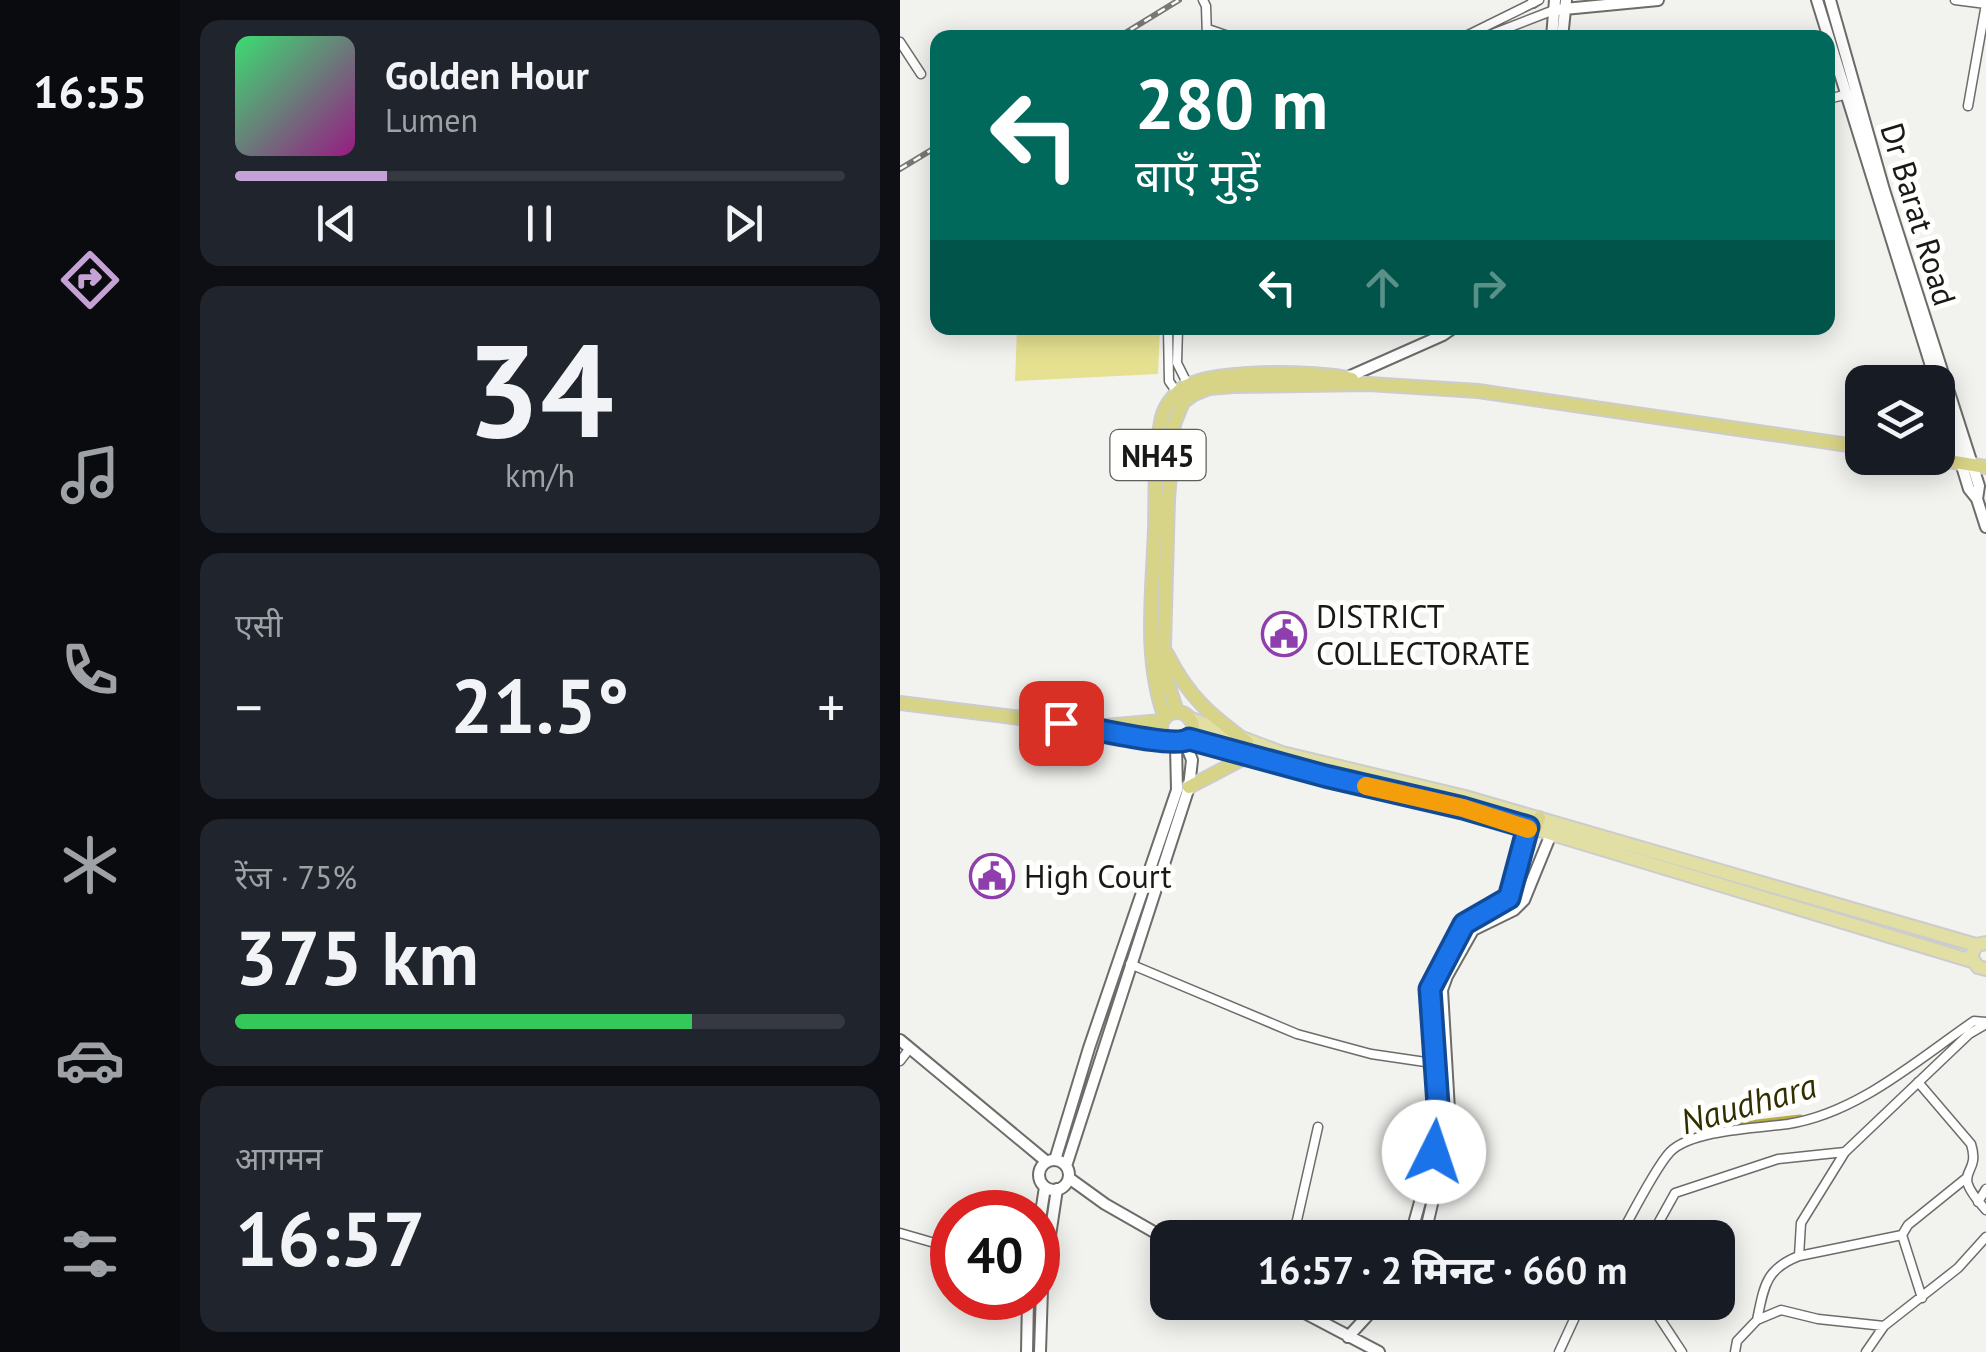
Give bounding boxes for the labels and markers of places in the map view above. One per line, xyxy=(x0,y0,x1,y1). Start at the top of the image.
place label: DISTRICT COLLECTORATE xyxy=(1316,595,1531,674)
public building icon: DISTRICT COLLECTORATE xyxy=(1261,611,1307,657)
pin xyxy=(1019,681,1104,766)
public building icon: High Court xyxy=(969,853,1015,899)
place label: High Court xyxy=(1024,855,1172,897)

